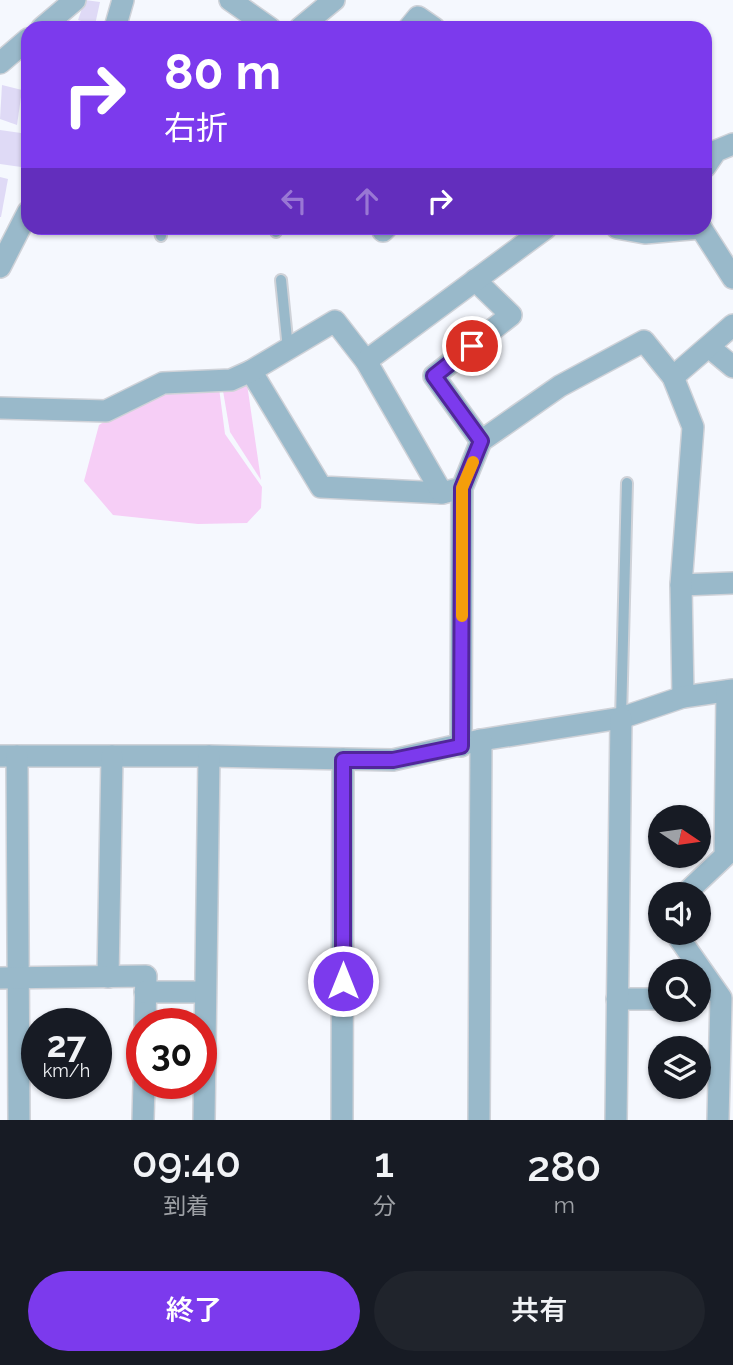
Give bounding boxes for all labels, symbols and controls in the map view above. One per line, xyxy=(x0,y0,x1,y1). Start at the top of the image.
text: 80 m xyxy=(164,43,281,100)
icon: right xyxy=(49,49,140,140)
text: 右折 xyxy=(164,109,228,146)
icon: left xyxy=(275,182,313,220)
icon: ahead xyxy=(348,182,386,220)
icon: right xyxy=(421,182,459,220)
pin xyxy=(442,316,502,376)
icon: arrive xyxy=(453,327,491,365)
north arrow xyxy=(648,805,710,868)
map controls xyxy=(648,805,711,1099)
button: sound xyxy=(648,882,711,945)
position arrow xyxy=(306,944,380,1018)
button: search xyxy=(648,959,711,1022)
speed limit sign: 30 xyxy=(126,1008,217,1099)
text: 27 xyxy=(47,1024,86,1065)
button: layers xyxy=(648,1036,711,1099)
text: km/h xyxy=(43,1060,90,1081)
text: 09:40 xyxy=(132,1138,241,1187)
text: 1 xyxy=(374,1138,394,1187)
text: 280 xyxy=(527,1142,601,1191)
text: m xyxy=(554,1191,575,1218)
text: 到着 xyxy=(163,1192,209,1219)
text: 分 xyxy=(373,1192,396,1219)
button: 終了 xyxy=(28,1271,360,1351)
button: 共有 xyxy=(374,1271,705,1351)

